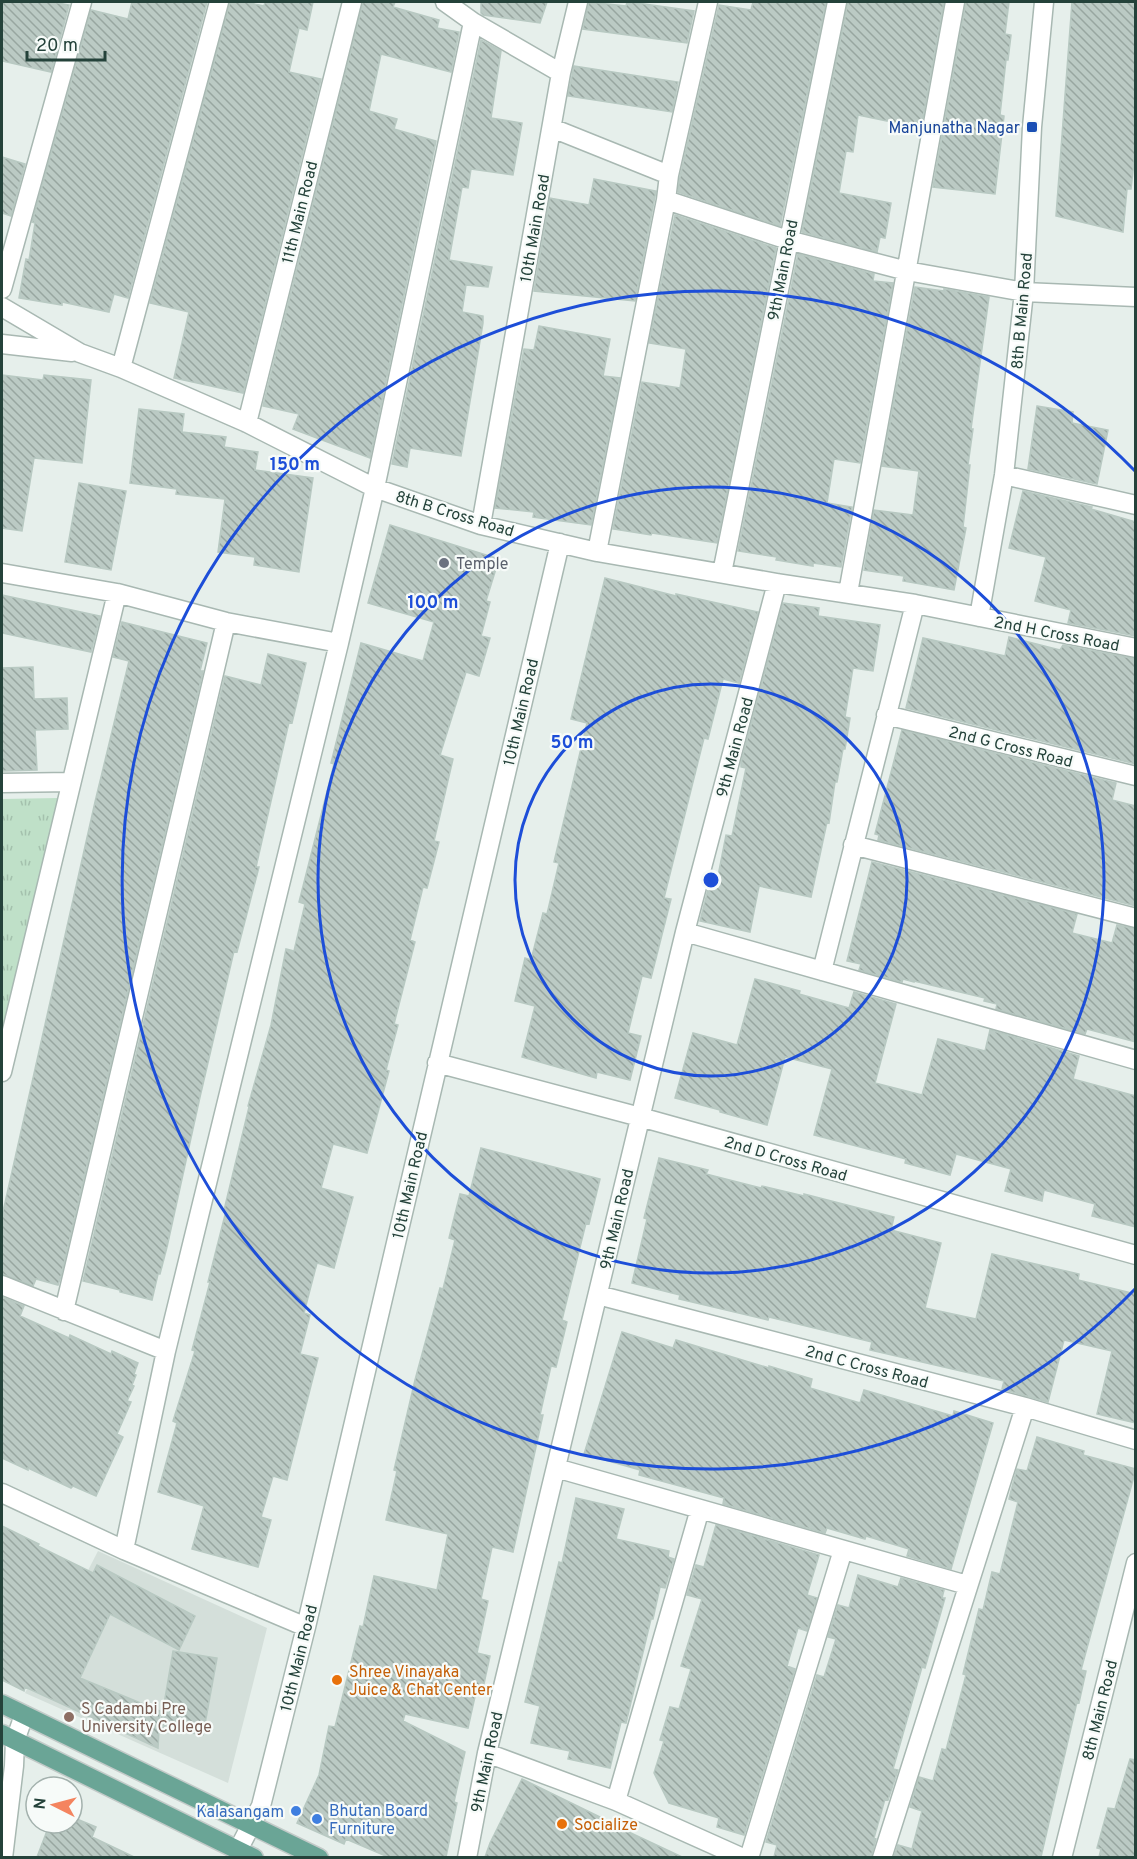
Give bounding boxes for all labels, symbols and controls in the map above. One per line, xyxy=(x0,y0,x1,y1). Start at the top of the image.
scale bar xyxy=(27,24,105,62)
text: 20 m xyxy=(36,35,78,58)
place label: Manjunatha Nagar xyxy=(889,119,1020,139)
marker: Manjunatha Nagar xyxy=(1025,120,1039,134)
street label: 11th Main Road xyxy=(279,159,323,266)
street label: 10th Main Road xyxy=(517,173,555,284)
street label: 9th Main Road xyxy=(764,218,804,323)
street label: 8th B Main Road xyxy=(1008,252,1038,370)
text: 150 m xyxy=(270,454,320,477)
street label: 8th B Cross Road xyxy=(393,487,516,542)
place label: Temple xyxy=(456,555,508,575)
marker: Temple xyxy=(437,556,451,570)
text: 100 m xyxy=(407,592,459,615)
street label: 2nd H Cross Road xyxy=(992,613,1121,657)
street label: 10th Main Road xyxy=(500,657,544,768)
street label: 9th Main Road xyxy=(713,695,759,800)
street label: 2nd G Cross Road xyxy=(946,723,1075,773)
text: 50 m xyxy=(550,732,594,755)
centre of rings xyxy=(701,870,721,890)
street label: 10th Main Road xyxy=(389,1130,433,1241)
street label: 2nd D Cross Road xyxy=(722,1133,849,1187)
street label: 9th Main Road xyxy=(597,1167,639,1272)
street label: 2nd C Cross Road xyxy=(803,1342,930,1394)
street label: 10th Main Road xyxy=(277,1603,323,1714)
street label: 8th Main Road xyxy=(1079,1658,1123,1763)
place label: Shree Vinayaka Juice & Chat Center xyxy=(349,1663,492,1701)
marker: Shree Vinayaka Juice & Chat Center xyxy=(330,1673,344,1687)
place label: S Cadambi Pre University College xyxy=(81,1700,212,1738)
marker: S Cadambi Pre University College xyxy=(62,1710,76,1724)
street label: 9th Main Road xyxy=(467,1710,508,1815)
north arrow xyxy=(24,1775,84,1835)
text: N xyxy=(31,1797,52,1810)
place label: Bhutan Board Furniture xyxy=(329,1802,428,1840)
place label: Kalasangam xyxy=(196,1803,284,1823)
marker: Kalasangam xyxy=(289,1804,303,1818)
marker: Bhutan Board Furniture xyxy=(310,1812,324,1826)
place label: Socialize xyxy=(574,1816,638,1836)
marker: Socialize xyxy=(555,1817,569,1831)

